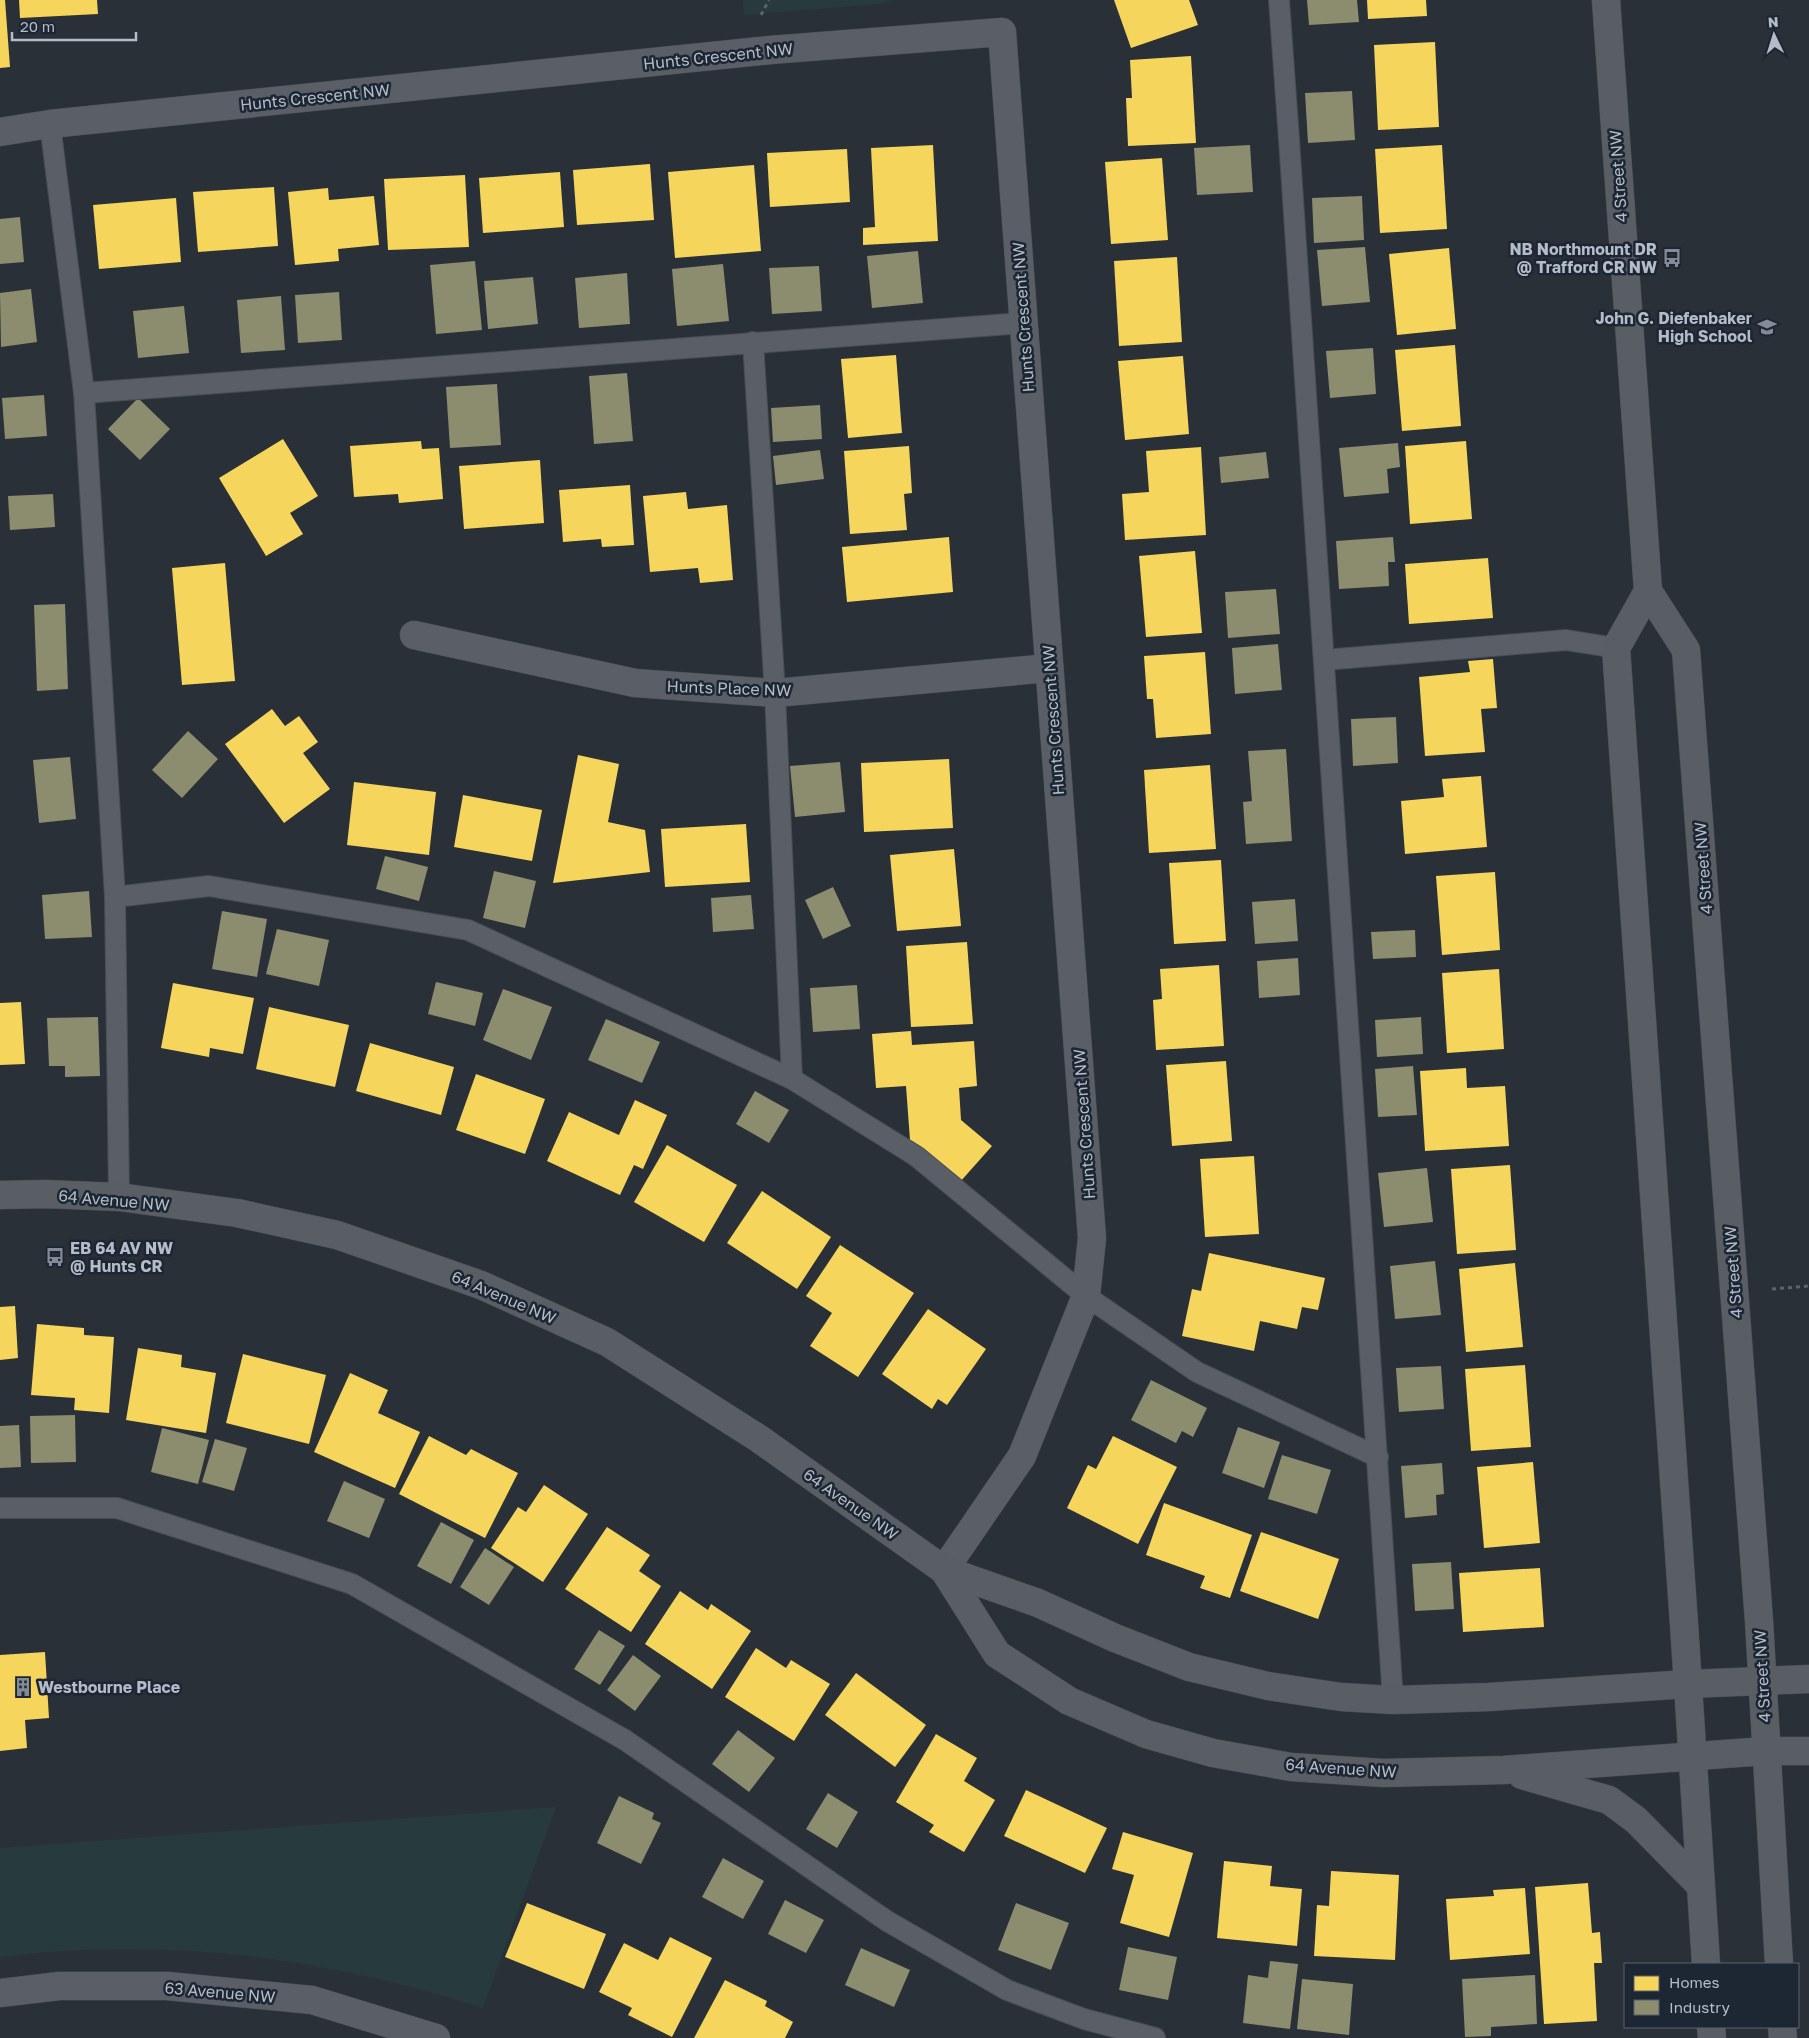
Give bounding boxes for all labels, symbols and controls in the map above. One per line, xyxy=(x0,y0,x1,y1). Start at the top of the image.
scale bar xyxy=(12,10,136,42)
north arrow xyxy=(1749,10,1799,60)
text: N xyxy=(1767,13,1779,30)
text: 20 m xyxy=(20,17,55,35)
street label: Hunts Crescent NW xyxy=(642,38,794,74)
street label: Hunts Crescent NW xyxy=(239,79,391,115)
street label: 4 Street NW xyxy=(1605,129,1631,223)
place label: NB Northmount DR @ Trafford CR NW xyxy=(1509,239,1657,277)
street label: Hunts Crescent NW xyxy=(1008,241,1038,393)
bus stop icon: NB Northmount DR @ Trafford CR NW xyxy=(1661,247,1683,269)
place label: John G. Diefenbaker High School xyxy=(1595,308,1753,346)
school or university icon: John G. Diefenbaker High School xyxy=(1756,316,1778,338)
street label: Hunts Crescent NW xyxy=(1038,644,1068,796)
street label: Hunts Place NW xyxy=(666,676,792,700)
street label: 4 Street NW xyxy=(1690,821,1716,915)
street label: Hunts Crescent NW xyxy=(1069,1048,1099,1200)
street label: 64 Avenue NW xyxy=(58,1185,170,1215)
street label: 4 Street NW xyxy=(1720,1225,1746,1319)
place label: EB 64 AV NW @ Hunts CR xyxy=(70,1238,173,1276)
bus stop icon: EB 64 AV NW @ Hunts CR xyxy=(44,1246,66,1268)
street label: 64 Avenue NW xyxy=(449,1266,559,1328)
street label: 64 Avenue NW xyxy=(800,1464,902,1544)
street label: 4 Street NW xyxy=(1750,1629,1774,1723)
building icon: Westbourne Place xyxy=(12,1676,34,1698)
place label: Westbourne Place xyxy=(38,1677,180,1697)
street label: 64 Avenue NW xyxy=(1285,1754,1397,1782)
legend xyxy=(1624,1963,1799,2028)
text: Homes xyxy=(1669,1973,1719,1991)
street label: 63 Avenue NW xyxy=(164,1977,276,2007)
text: Industry xyxy=(1669,1998,1730,2016)

